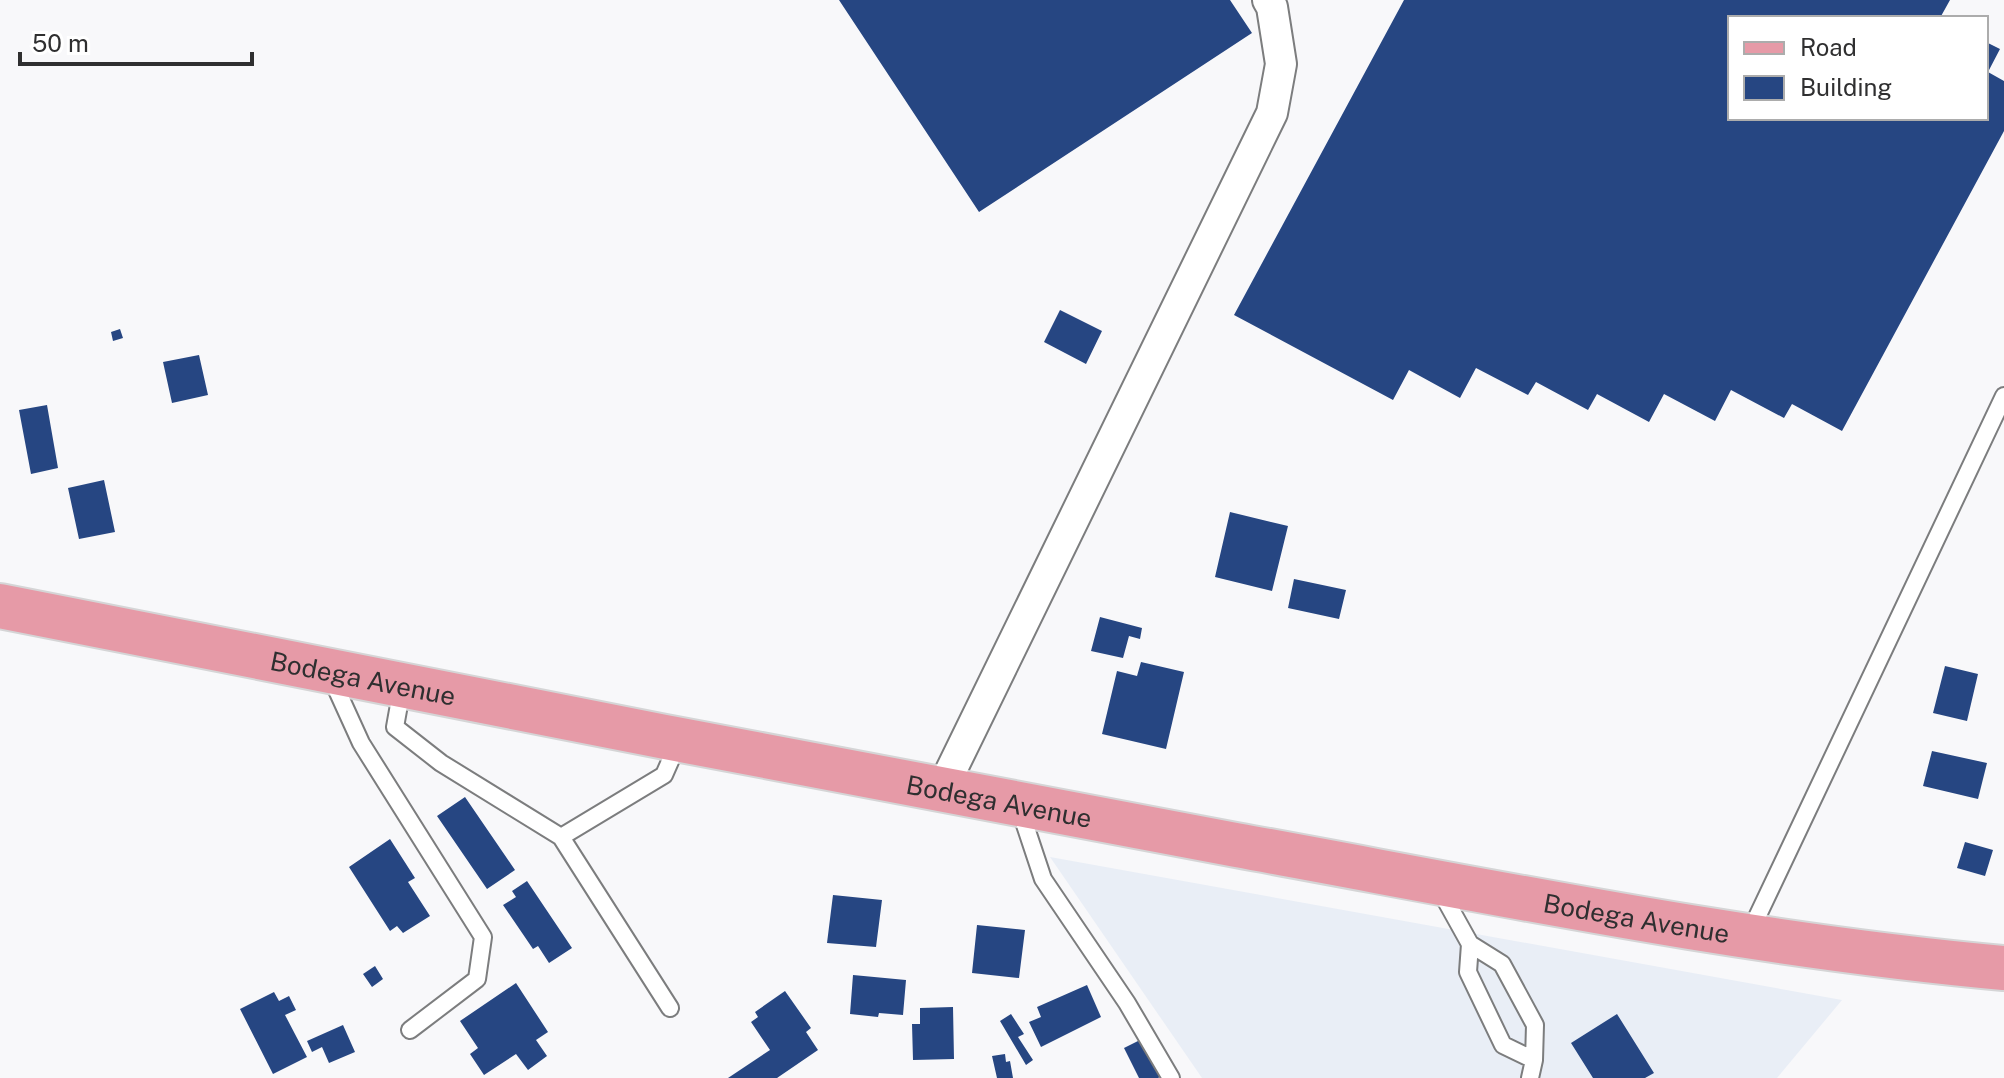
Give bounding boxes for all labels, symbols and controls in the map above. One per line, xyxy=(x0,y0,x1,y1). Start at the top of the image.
scale bar xyxy=(20,16,252,66)
legend xyxy=(1728,16,1988,120)
text: 50 m xyxy=(32,29,89,57)
text: Road xyxy=(1800,33,1857,61)
text: Building xyxy=(1800,73,1892,101)
street label: Bodega Avenue xyxy=(268,644,458,711)
street label: Bodega Avenue xyxy=(904,768,1094,833)
street label: Bodega Avenue xyxy=(1541,887,1732,949)

